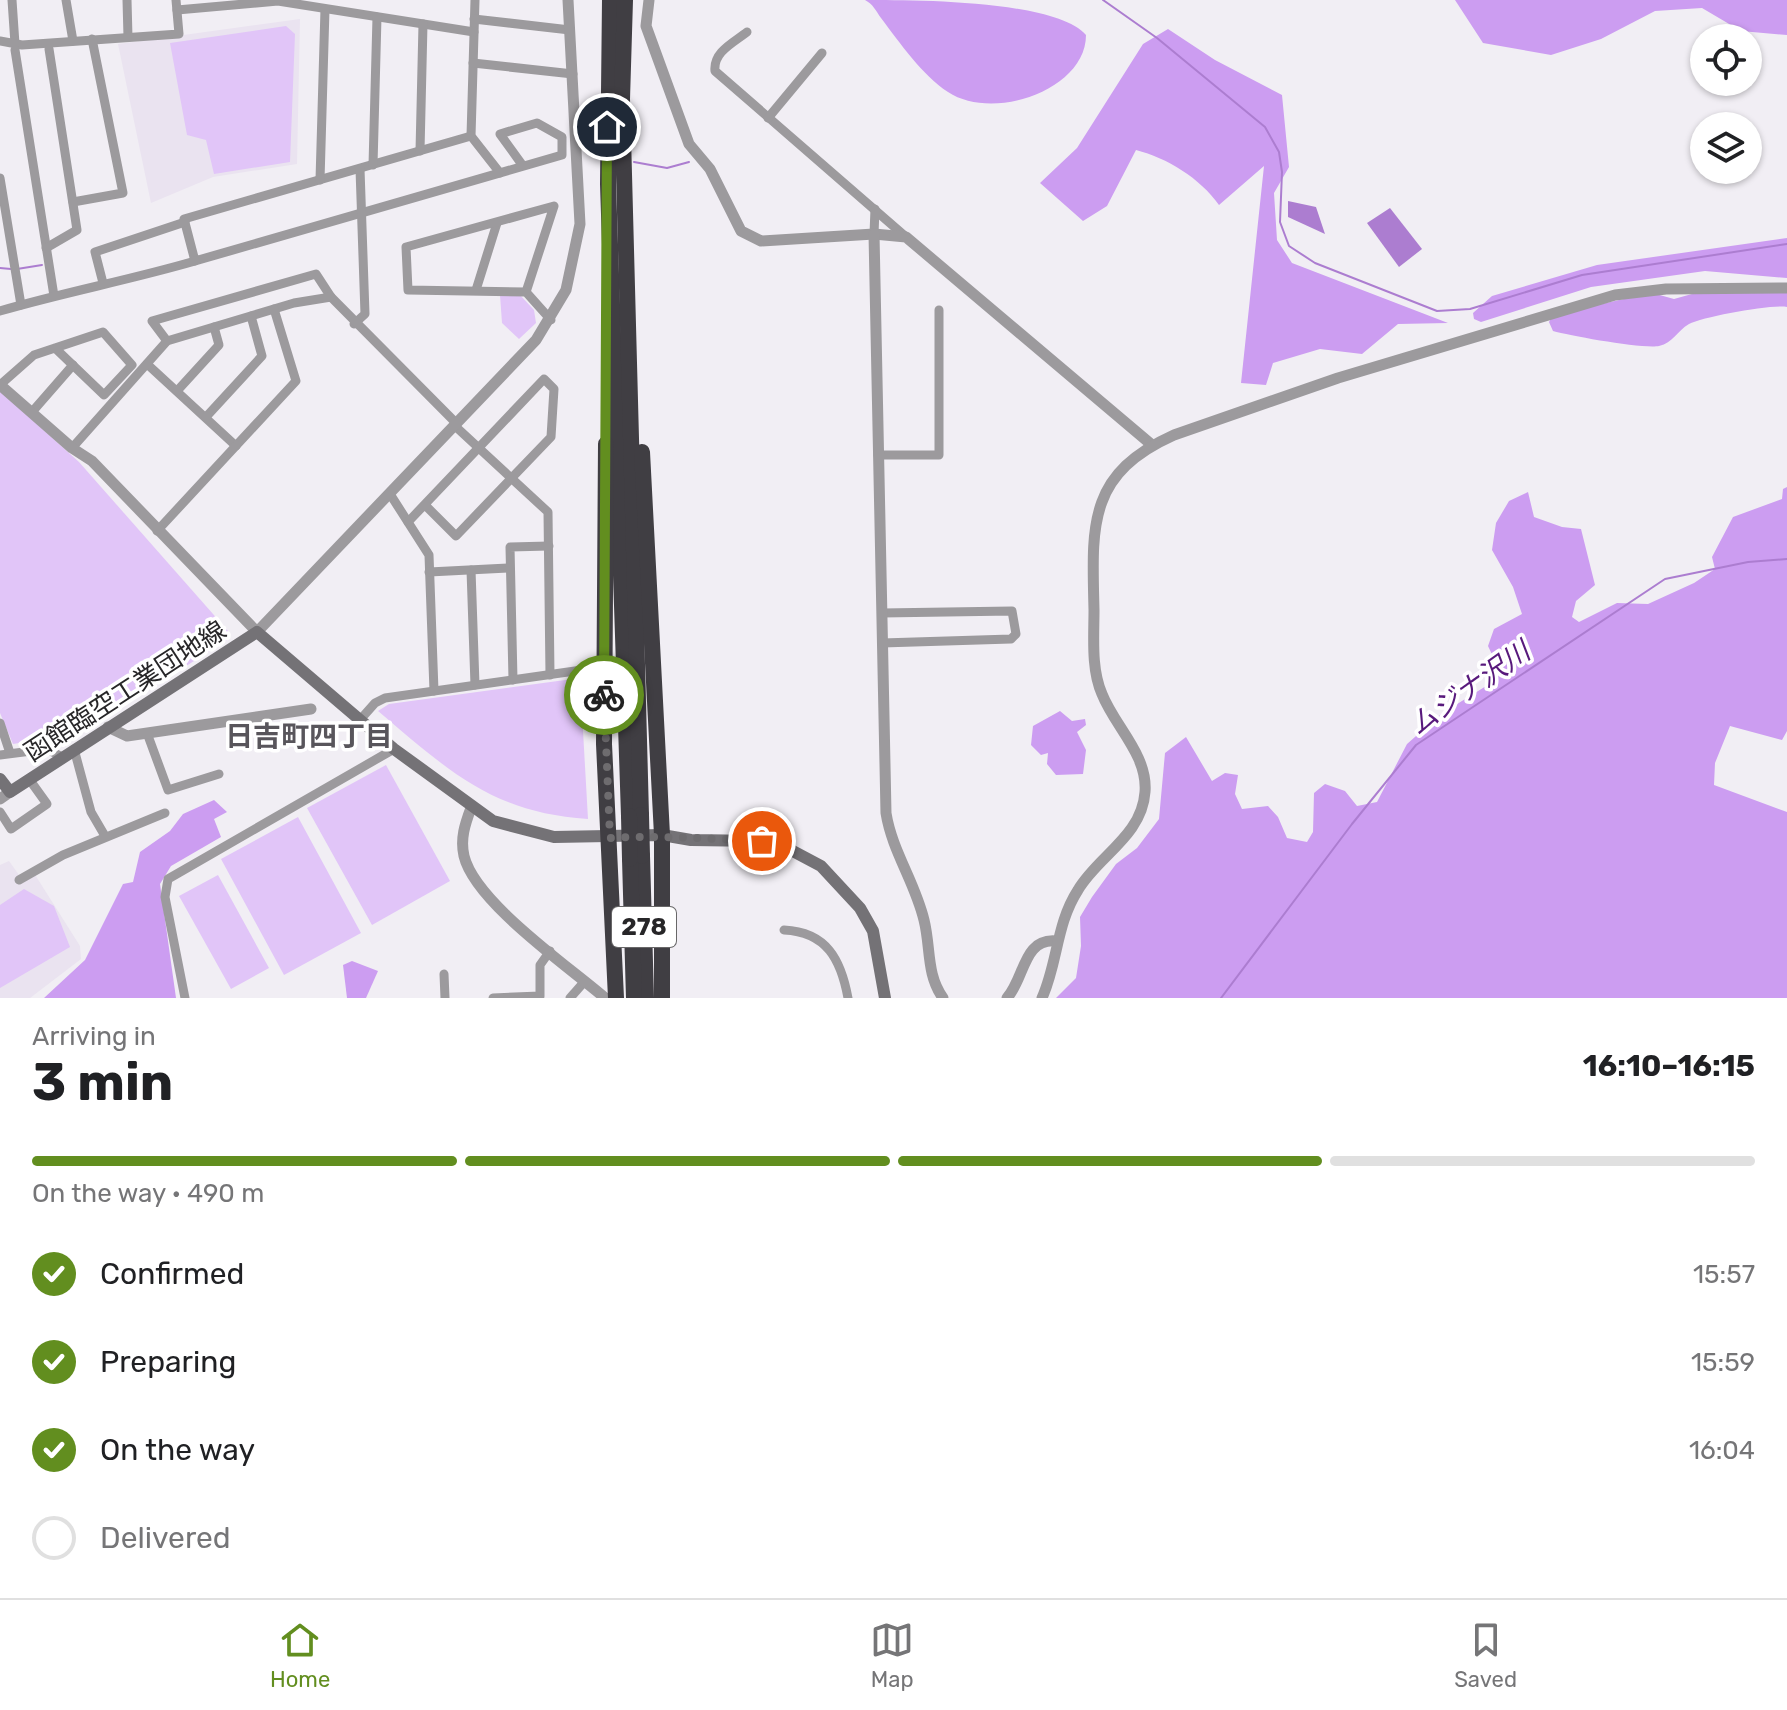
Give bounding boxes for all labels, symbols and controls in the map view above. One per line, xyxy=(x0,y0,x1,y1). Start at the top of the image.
map controls xyxy=(1690,24,1762,184)
button: locate xyxy=(1690,24,1762,96)
pin xyxy=(573,93,641,161)
icon: home xyxy=(585,105,629,149)
button: layers xyxy=(1690,112,1762,184)
street label: 函館臨空工業団地線 xyxy=(19,615,232,768)
water label: ムジナ沢川 xyxy=(1402,633,1539,742)
courier xyxy=(564,655,644,735)
icon: bike xyxy=(582,673,626,717)
district label: 日吉町四丁目 xyxy=(225,720,393,753)
pin xyxy=(728,807,796,875)
icon: bag xyxy=(740,819,784,863)
road number: 278 xyxy=(612,907,676,947)
text: Arriving in xyxy=(32,1021,156,1052)
text: 16:10–16:15 xyxy=(1583,1048,1755,1084)
text: 3 min xyxy=(32,1051,173,1113)
text: On the way · 490 m xyxy=(32,1178,264,1209)
icon: check xyxy=(32,1252,76,1296)
text: Confirmed xyxy=(100,1256,244,1292)
text: 15:57 xyxy=(1693,1259,1755,1290)
icon: check xyxy=(32,1340,76,1384)
text: Preparing xyxy=(100,1344,236,1380)
text: 15:59 xyxy=(1691,1347,1755,1378)
icon: check xyxy=(32,1428,76,1472)
text: On the way xyxy=(100,1432,255,1468)
text: 16:04 xyxy=(1689,1435,1755,1466)
text: Delivered xyxy=(100,1520,231,1556)
tab: Home xyxy=(270,1618,330,1693)
tab: Map xyxy=(870,1618,914,1693)
tab: Saved xyxy=(1454,1618,1517,1693)

